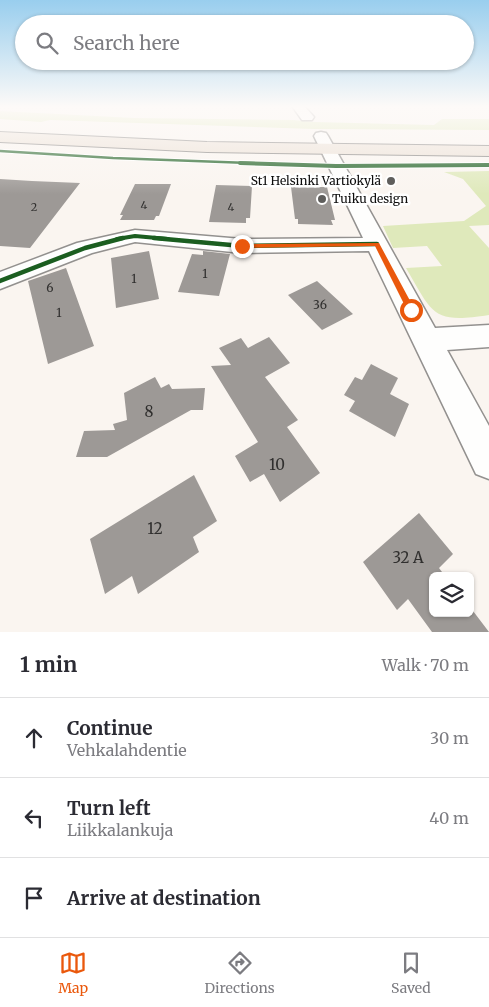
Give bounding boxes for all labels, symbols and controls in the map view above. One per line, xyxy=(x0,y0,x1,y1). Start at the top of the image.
search box xyxy=(15,15,474,70)
icon: search xyxy=(33,29,61,57)
text: Search here xyxy=(73,31,180,55)
place label: St1 Helsinki Vartiokylä xyxy=(251,173,382,188)
marker: St1 Helsinki Vartiokylä xyxy=(385,175,397,187)
place label: Tuiku design xyxy=(332,191,408,206)
marker: Tuiku design xyxy=(316,193,328,205)
house number: 4 xyxy=(141,198,148,212)
house number: 2 xyxy=(31,200,37,214)
house number: 4 xyxy=(228,200,235,214)
route end xyxy=(231,235,254,258)
house number: 1 xyxy=(202,266,208,281)
house number: 1 xyxy=(131,271,137,286)
house number: 6 xyxy=(46,280,54,295)
house number: 36 xyxy=(313,297,327,312)
route start xyxy=(400,299,423,322)
house number: 1 xyxy=(56,305,62,320)
house number: 8 xyxy=(145,402,154,421)
house number: 10 xyxy=(269,455,285,474)
house number: 12 xyxy=(147,519,163,538)
house number: 32 A xyxy=(392,548,424,567)
map controls xyxy=(429,572,474,617)
button: layers xyxy=(429,572,474,617)
text: 1 min xyxy=(20,651,77,678)
text: Walk · 70 m xyxy=(382,655,469,675)
text: Continue xyxy=(67,716,153,740)
icon: ahead xyxy=(20,724,48,752)
text: 30 m xyxy=(430,728,469,748)
text: Vehkalahdentie xyxy=(67,740,187,760)
text: Turn left xyxy=(67,796,151,820)
icon: left xyxy=(20,804,48,832)
text: 40 m xyxy=(429,808,469,828)
text: Liikkalankuja xyxy=(67,820,173,840)
icon: arrive xyxy=(20,884,48,912)
text: Arrive at destination xyxy=(67,886,261,910)
tab: Map xyxy=(58,949,88,997)
tab: Directions xyxy=(205,949,275,997)
tab: Saved xyxy=(391,949,431,997)

